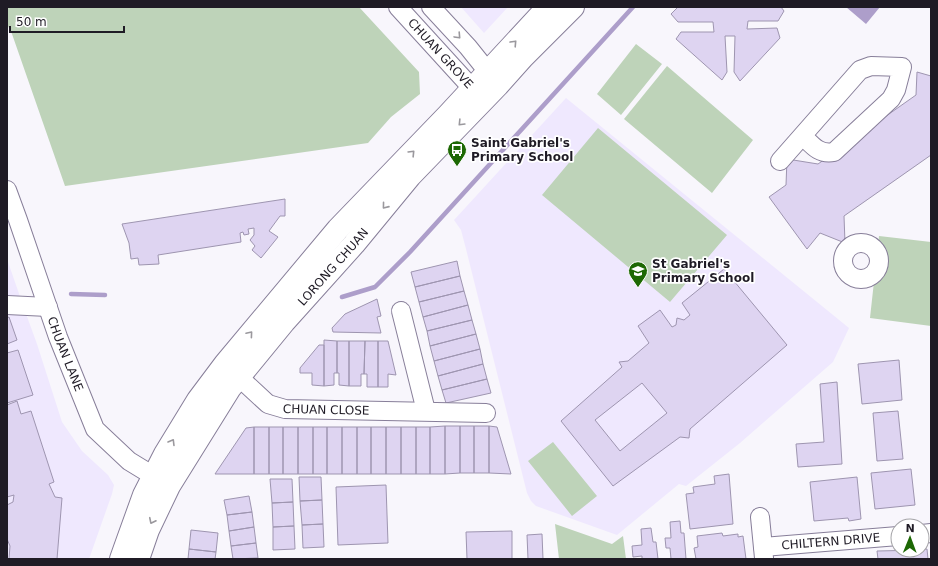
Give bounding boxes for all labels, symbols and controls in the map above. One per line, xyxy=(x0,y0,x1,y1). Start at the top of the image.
scale bar xyxy=(10,8,124,34)
text: 50 m xyxy=(16,15,47,29)
street label: CHUAN GROVE xyxy=(405,16,476,91)
one-way arrow xyxy=(453,31,460,38)
one-way arrow xyxy=(509,41,516,48)
one-way arrow xyxy=(459,118,466,126)
place label: Saint Gabriel's Primary School xyxy=(471,136,573,164)
bus stop icon: Saint Gabriel's Primary School xyxy=(446,139,468,167)
one-way arrow xyxy=(407,150,414,158)
one-way arrow xyxy=(382,201,389,208)
street label: LORONG CHUAN xyxy=(295,225,371,309)
place label: St Gabriel's Primary School xyxy=(652,257,754,285)
school or university icon: St Gabriel's Primary School xyxy=(627,260,649,288)
street label: CHUAN LANE xyxy=(45,315,86,393)
one-way arrow xyxy=(245,332,252,339)
street label: CHUAN CLOSE xyxy=(283,402,370,418)
one-way arrow xyxy=(167,439,174,446)
one-way arrow xyxy=(149,517,157,524)
north arrow xyxy=(890,518,930,558)
text: N xyxy=(905,522,915,535)
street label: CHILTERN DRIVE xyxy=(781,530,881,552)

